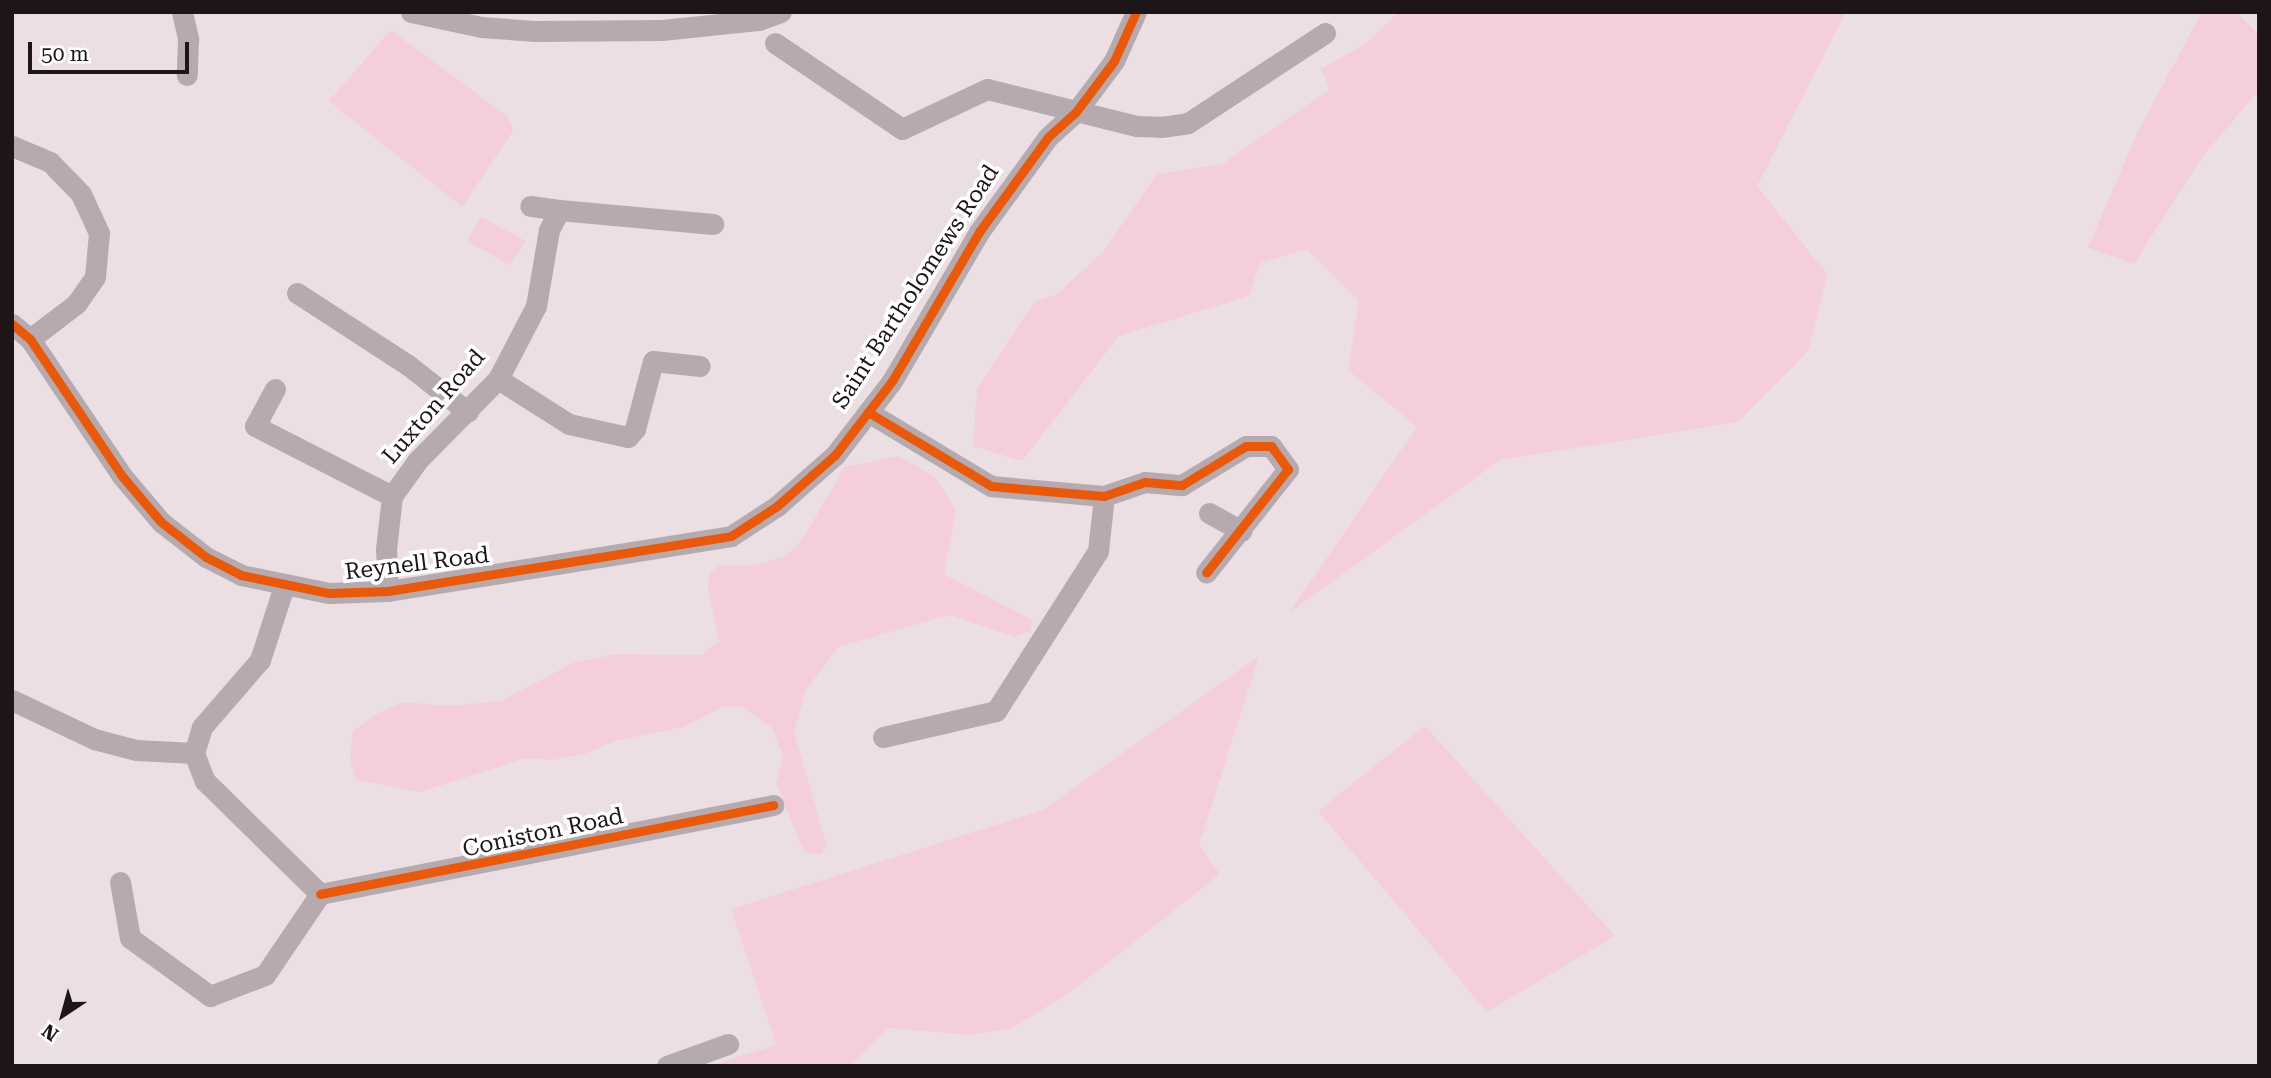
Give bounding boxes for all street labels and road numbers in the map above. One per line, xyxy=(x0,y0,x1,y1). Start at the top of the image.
street label: Saint Bartholomews Road xyxy=(827,160,1005,414)
street label: Luxton Road xyxy=(377,344,491,470)
street label: Reynell Road xyxy=(343,541,491,587)
street label: Coniston Road xyxy=(460,802,626,864)

